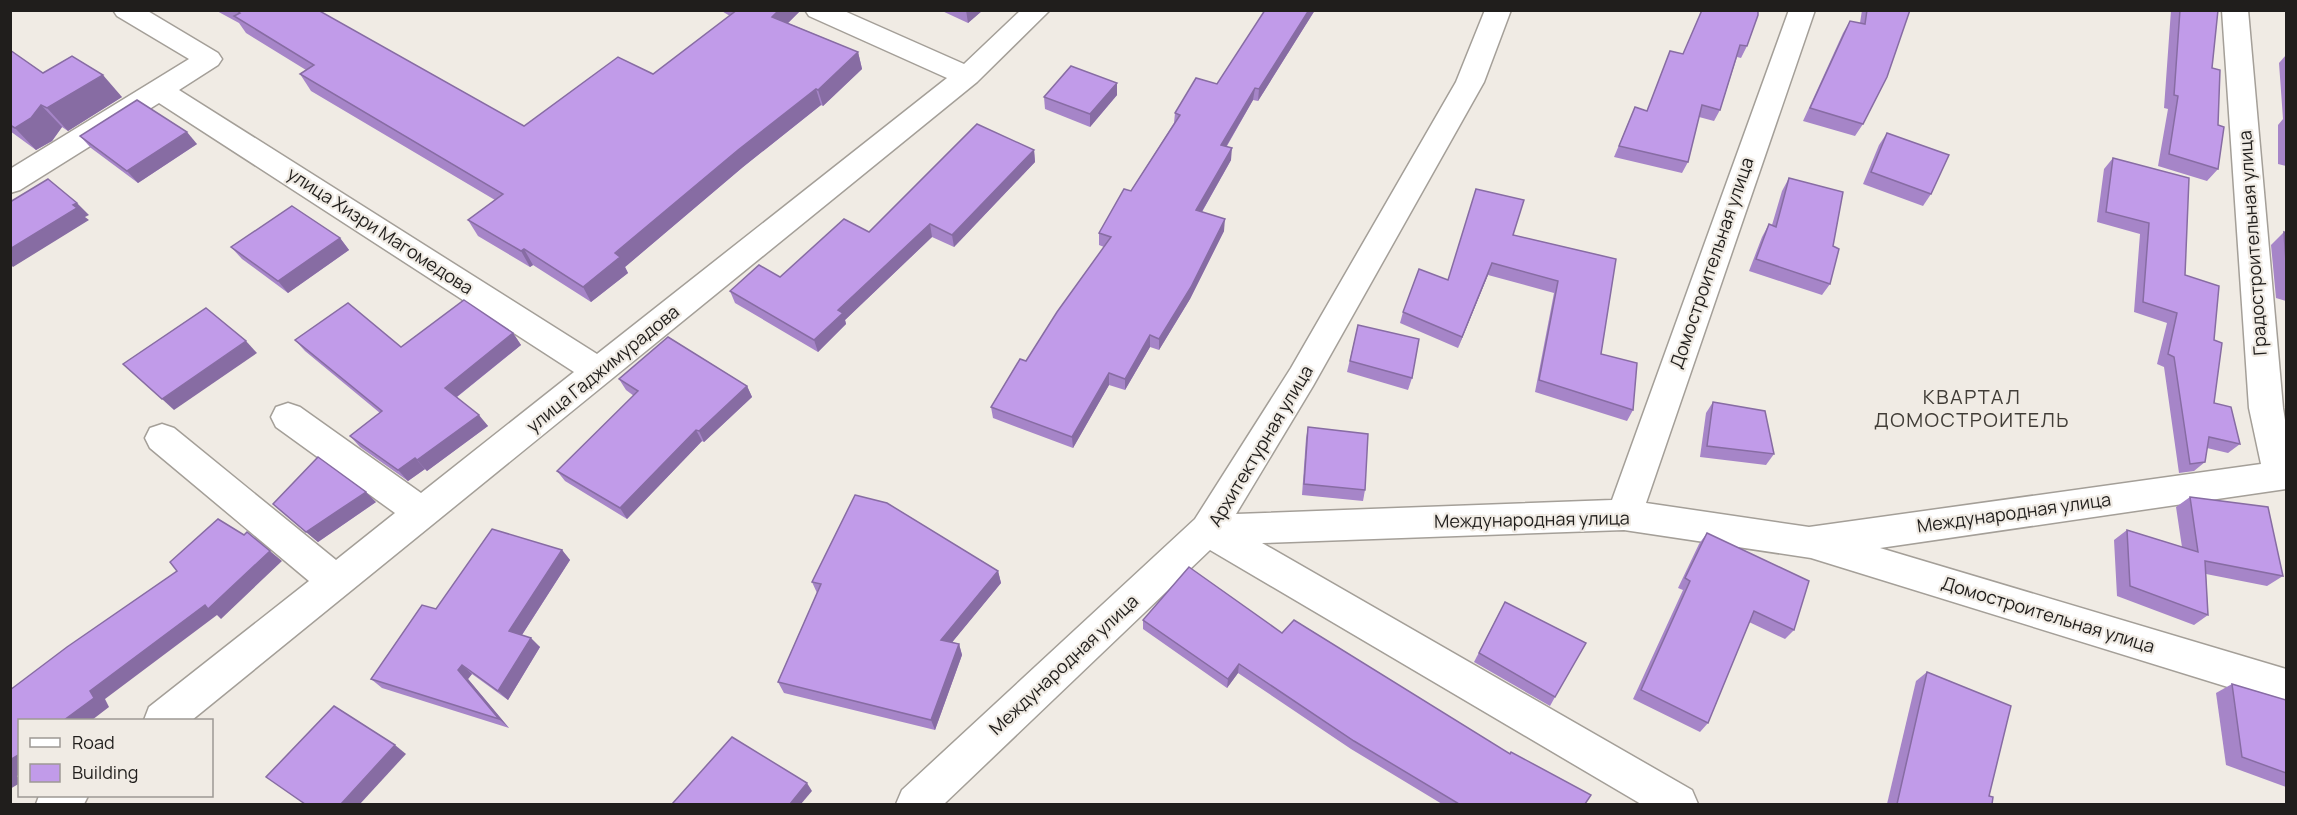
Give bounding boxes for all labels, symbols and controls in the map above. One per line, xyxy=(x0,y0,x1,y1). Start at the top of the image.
street label: Градостроительная улица xyxy=(2232,130,2272,356)
street label: Домостроительная улица xyxy=(1664,154,1759,371)
street label: улица Хизри Магомедова xyxy=(283,161,478,299)
street label: улица Гаджимурадова xyxy=(521,299,684,437)
street label: Архитектурная улица xyxy=(1202,360,1318,531)
district label: КВАРТАЛ ДОМОСТРОИТЕЛЬ xyxy=(1874,383,2070,433)
street label: Международная улица xyxy=(1915,487,2112,537)
street label: Международная улица xyxy=(1434,505,1630,533)
street label: Домостроительная улица xyxy=(1939,570,2158,658)
street label: Международная улица xyxy=(984,589,1143,740)
legend xyxy=(18,719,213,797)
text: Road xyxy=(72,730,115,754)
text: Building xyxy=(72,760,138,784)

